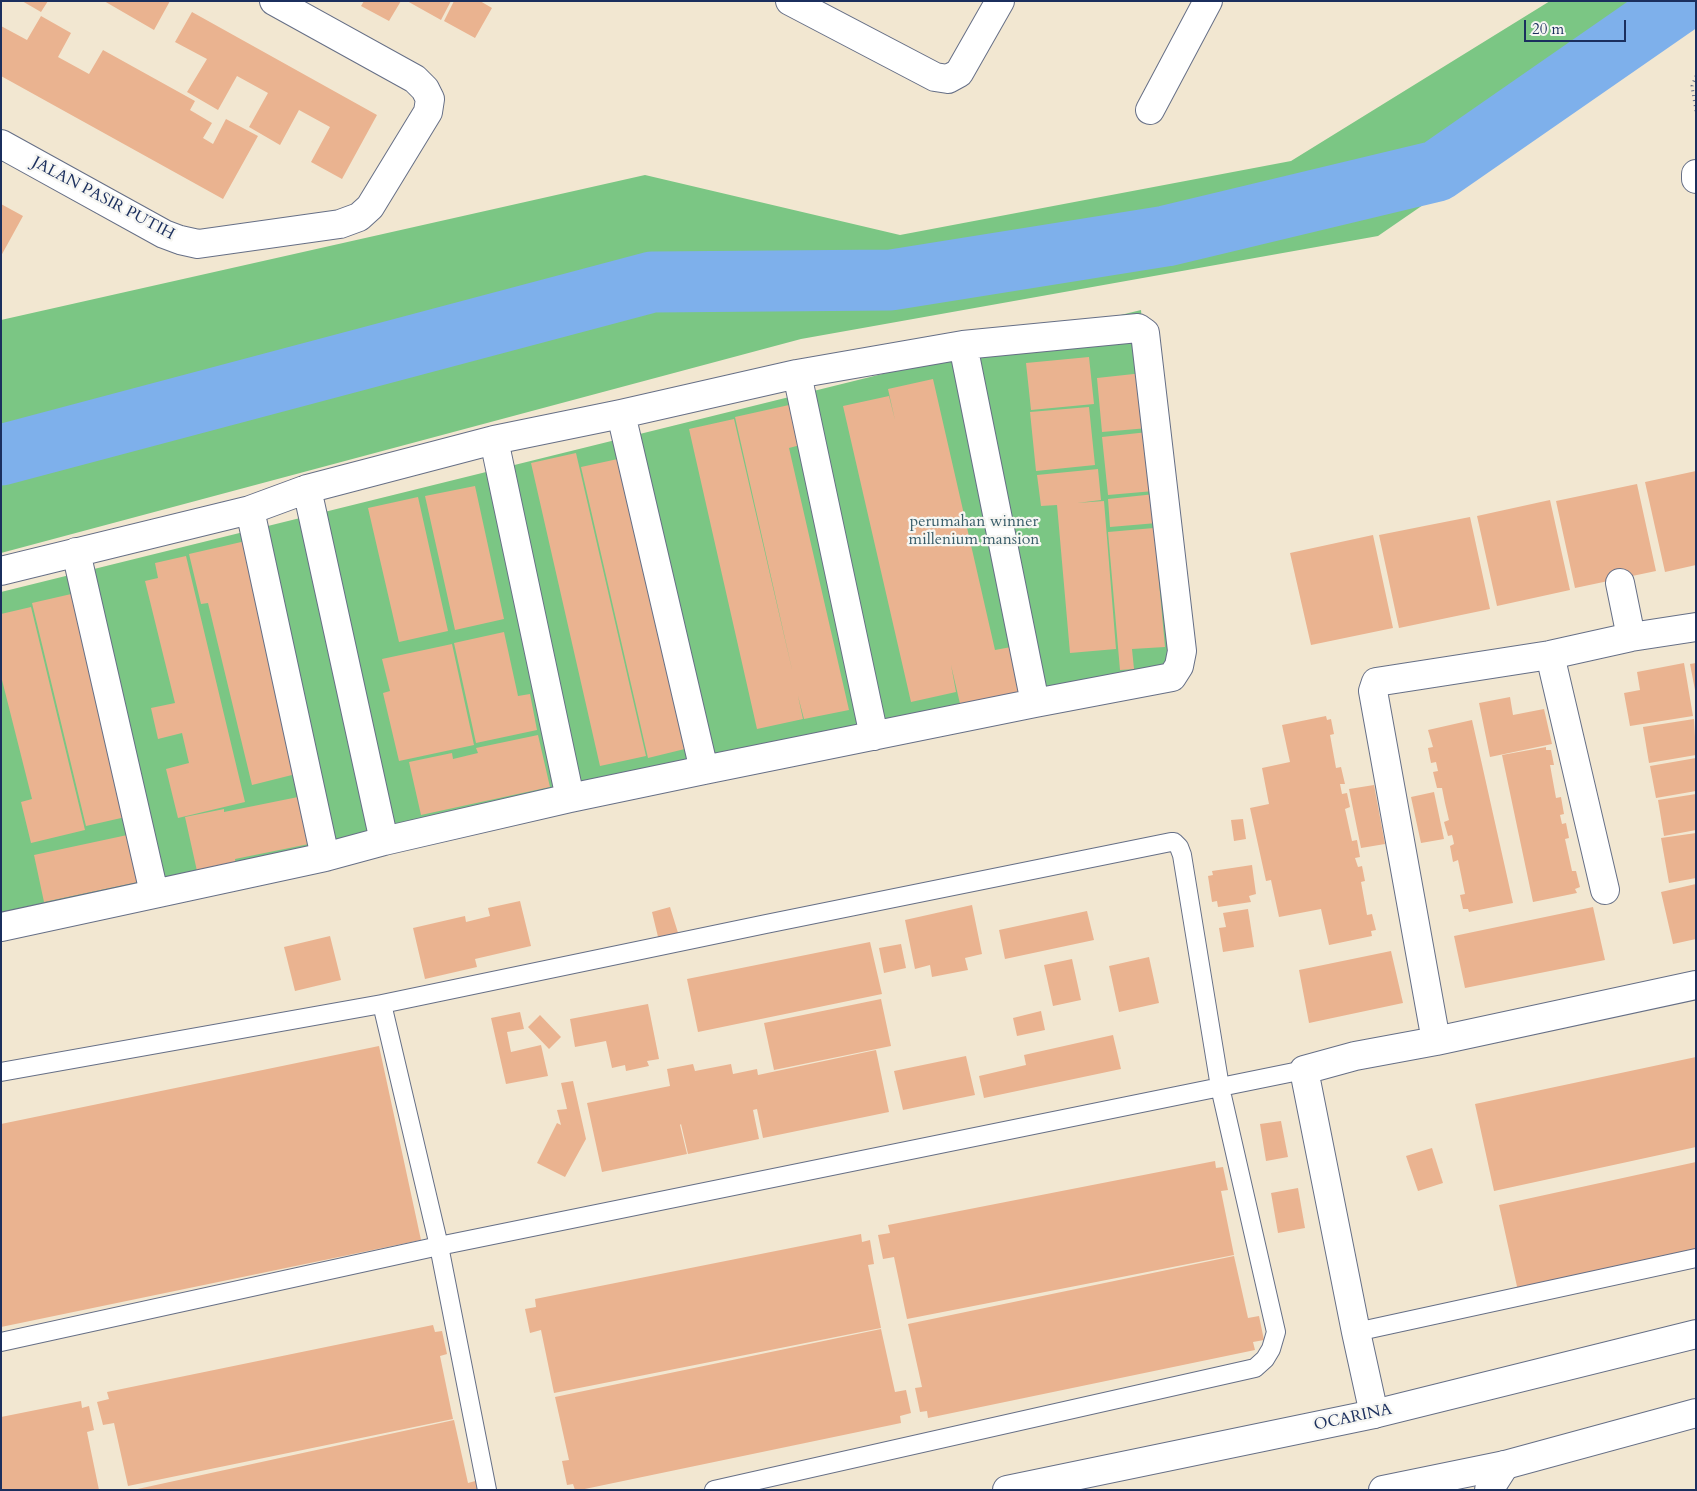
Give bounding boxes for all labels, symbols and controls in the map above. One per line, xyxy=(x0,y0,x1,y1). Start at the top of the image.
scale bar xyxy=(1527,10,1630,42)
text: 20 m xyxy=(1532,19,1564,39)
street label: JALAN PASIR PUTIH xyxy=(28,153,178,245)
park label: perumahan winner millenium mansion xyxy=(909,512,1039,550)
street label: OCARINA xyxy=(1312,1400,1394,1436)

